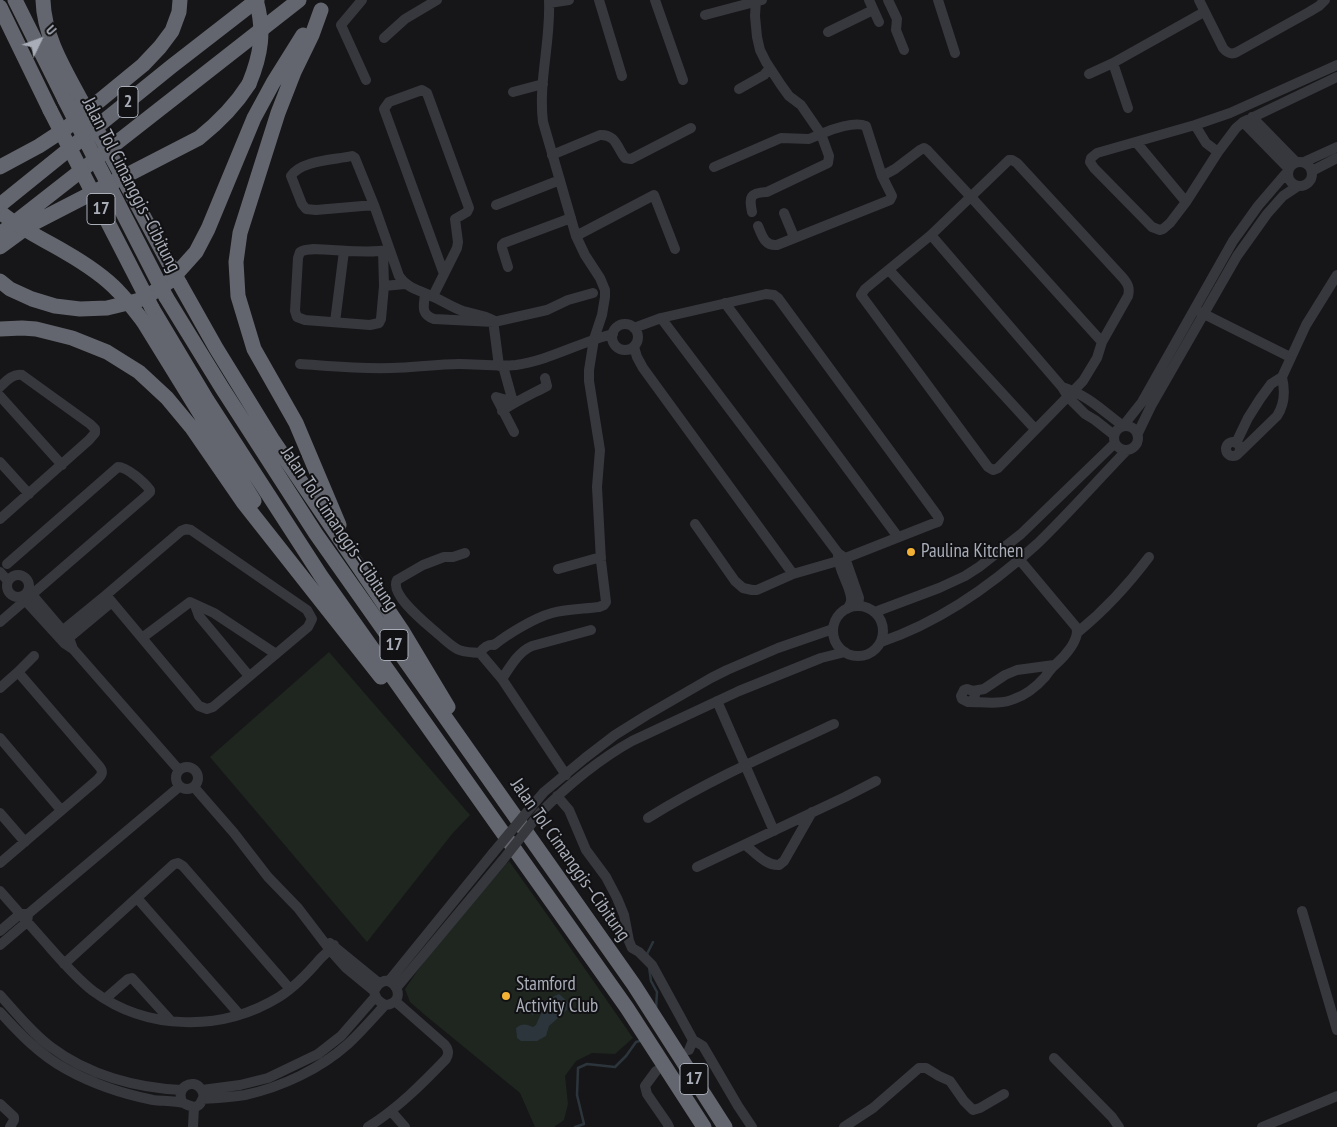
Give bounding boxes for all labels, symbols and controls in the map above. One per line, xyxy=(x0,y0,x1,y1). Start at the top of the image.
north arrow xyxy=(15,15,65,65)
text: U xyxy=(42,21,60,39)
road number: 2 xyxy=(118,86,138,118)
street label: Jalan Tol Cimanggis–Cibitung xyxy=(77,94,185,276)
road number: 17 xyxy=(87,193,115,224)
street label: Jalan Tol Cimanggis–Cibitung xyxy=(276,443,402,615)
place label: Paulina Kitchen xyxy=(921,541,1023,563)
marker: Paulina Kitchen xyxy=(905,546,917,558)
road number: 17 xyxy=(380,630,408,660)
street label: Jalan Tol Cimanggis–Cibitung xyxy=(505,774,635,946)
place label: Stamford Activity Club xyxy=(516,974,598,1018)
marker: Stamford Activity Club xyxy=(500,990,512,1002)
road number: 17 xyxy=(680,1064,708,1094)

